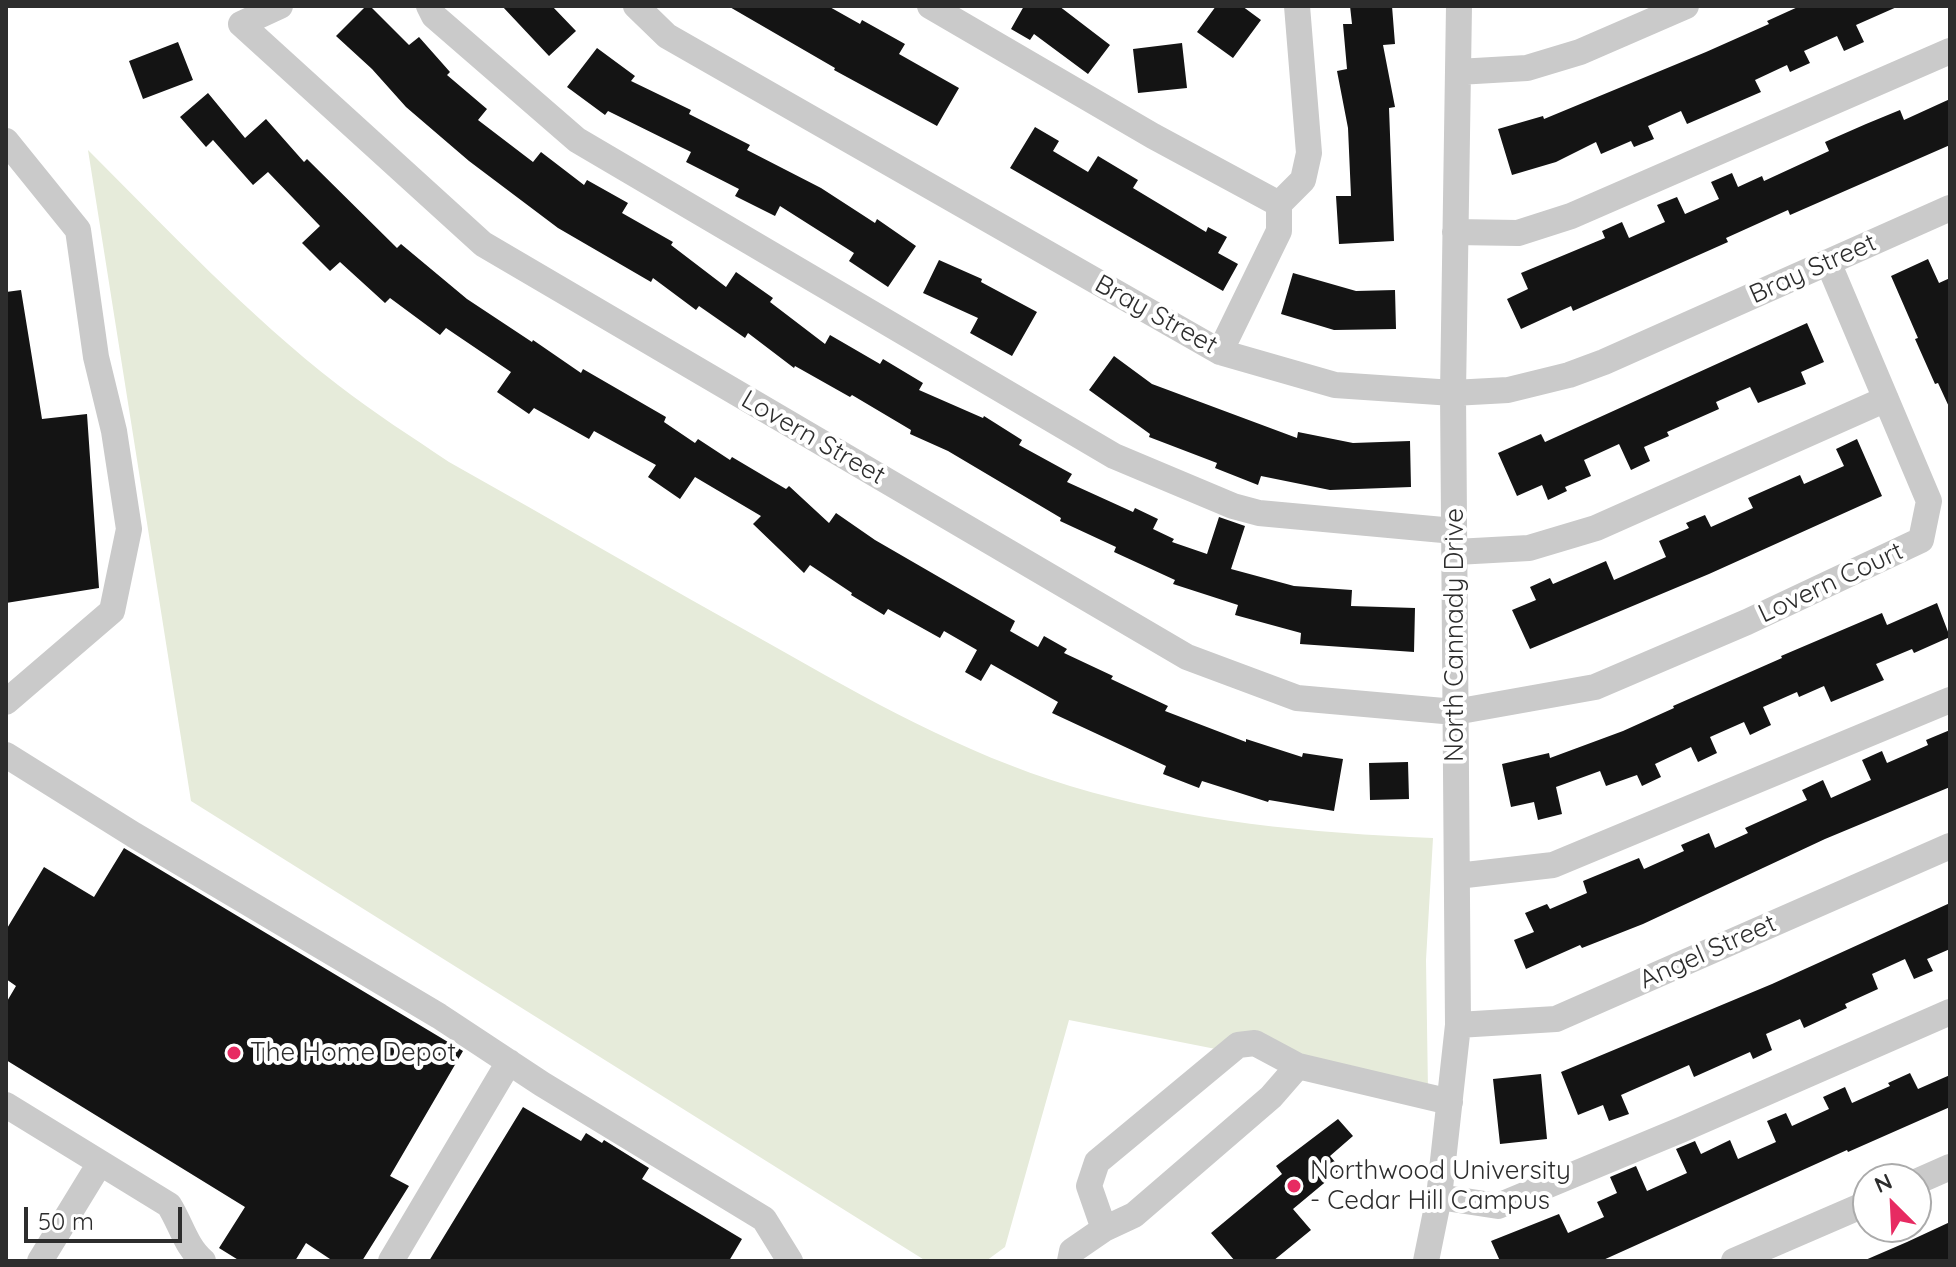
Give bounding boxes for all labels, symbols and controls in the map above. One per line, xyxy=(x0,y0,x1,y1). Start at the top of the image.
street label: Bray Street xyxy=(1745,227,1881,311)
street label: Bray Street xyxy=(1089,269,1223,361)
street label: Lovern Street xyxy=(736,384,890,492)
street label: North Cannady Drive xyxy=(1439,508,1471,762)
street label: Lovern Court xyxy=(1754,536,1908,630)
street label: Angel Street xyxy=(1635,908,1781,996)
place label: The Home Depot xyxy=(250,1037,456,1069)
marker: The Home Depot xyxy=(225,1044,243,1062)
place label: Northwood University - Cedar Hill Campus xyxy=(1310,1155,1571,1216)
north arrow xyxy=(1852,1163,1932,1243)
text: N xyxy=(1870,1167,1896,1199)
marker: Northwood University - Cedar Hill Campus xyxy=(1285,1177,1303,1195)
scale bar xyxy=(28,1191,186,1241)
text: 50 m xyxy=(38,1206,94,1236)

